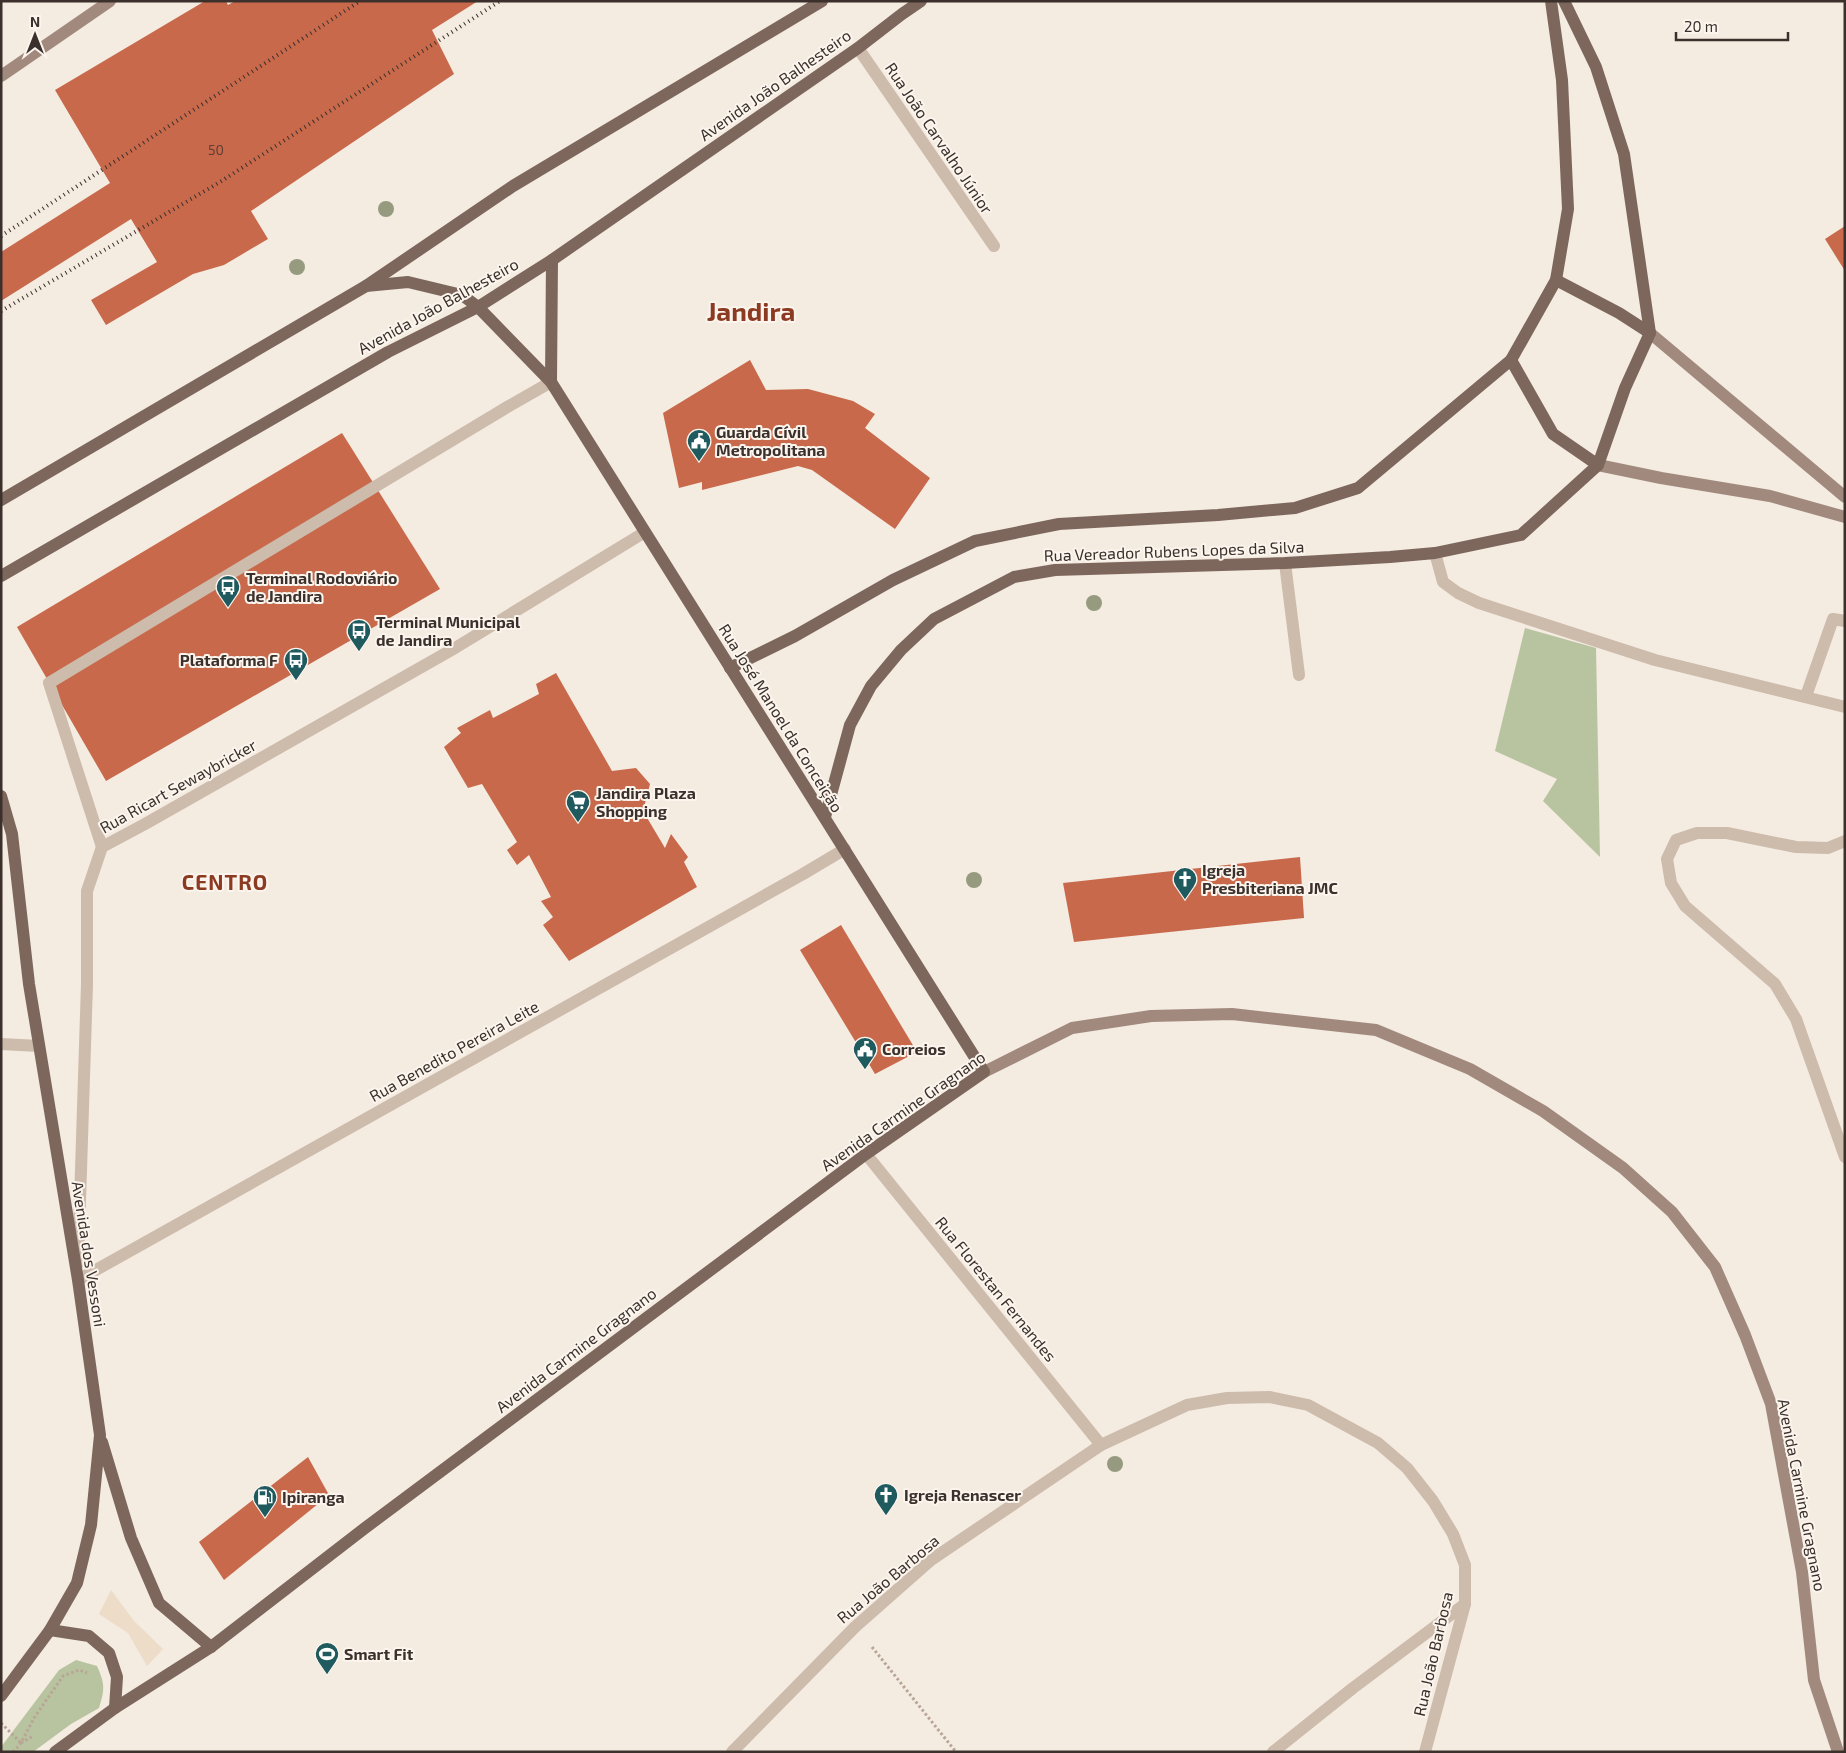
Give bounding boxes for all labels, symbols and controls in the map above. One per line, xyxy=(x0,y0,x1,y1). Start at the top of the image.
north arrow xyxy=(10,10,60,60)
scale bar xyxy=(1676,10,1788,42)
text: N xyxy=(30,13,40,30)
text: 20 m xyxy=(1684,17,1718,35)
street label: Avenida João Balhesteiro xyxy=(695,25,854,144)
street label: Rua João Carvalho Júnior xyxy=(882,59,997,217)
house number: 50 xyxy=(208,141,224,158)
street label: Avenida João Balhesteiro xyxy=(354,254,521,358)
district label: Jandira xyxy=(707,295,795,326)
place label: Guarda Cívil Metropolitana xyxy=(716,422,825,459)
public building icon: Guarda Cívil Metropolitana xyxy=(686,428,712,462)
street label: Rua Vereador Rubens Lopes da Silva xyxy=(1043,536,1305,565)
place label: Terminal Rodoviário de Jandira xyxy=(246,568,397,605)
bus stop icon: Terminal Rodoviário de Jandira xyxy=(215,574,241,608)
place label: Terminal Municipal de Jandira xyxy=(376,612,521,649)
bus stop icon: Terminal Municipal de Jandira xyxy=(346,618,372,652)
street label: Rua José Manoel da Conceição xyxy=(715,620,847,816)
bus stop icon: Plataforma F xyxy=(283,647,309,681)
place label: Plataforma F xyxy=(180,650,278,669)
street label: Rua Ricart Sewaybricker xyxy=(96,734,260,837)
place label: Jandira Plaza Shopping xyxy=(596,783,696,820)
supermarket icon: Jandira Plaza Shopping xyxy=(565,789,591,823)
place label: Igreja Presbiteriana JMC xyxy=(1202,860,1338,897)
church icon: Igreja Presbiteriana JMC xyxy=(1172,866,1198,900)
district label: CENTRO xyxy=(182,869,268,894)
street label: Rua Benedito Pereira Leite xyxy=(366,996,542,1105)
public building icon: Correios xyxy=(852,1036,878,1070)
place label: Correios xyxy=(882,1039,946,1058)
street label: Avenida Carmine Gragnano xyxy=(817,1047,988,1175)
street label: Avenida dos Vessoni xyxy=(69,1180,110,1328)
street label: Rua Florestan Fernandes xyxy=(932,1212,1061,1365)
street label: Avenida Carmine Gragnano xyxy=(492,1283,660,1416)
street label: Avenida Carmine Gragnano xyxy=(1774,1397,1830,1593)
church icon: Igreja Renascer xyxy=(873,1482,899,1516)
fuel station icon: Ipiranga xyxy=(252,1484,278,1518)
place label: Igreja Renascer xyxy=(904,1485,1021,1504)
place label: Ipiranga xyxy=(282,1487,345,1506)
street label: Rua João Barbosa xyxy=(833,1530,943,1627)
street label: Rua João Barbosa xyxy=(1409,1590,1456,1718)
sports icon: Smart Fit xyxy=(314,1641,340,1675)
place label: Smart Fit xyxy=(344,1644,414,1663)

